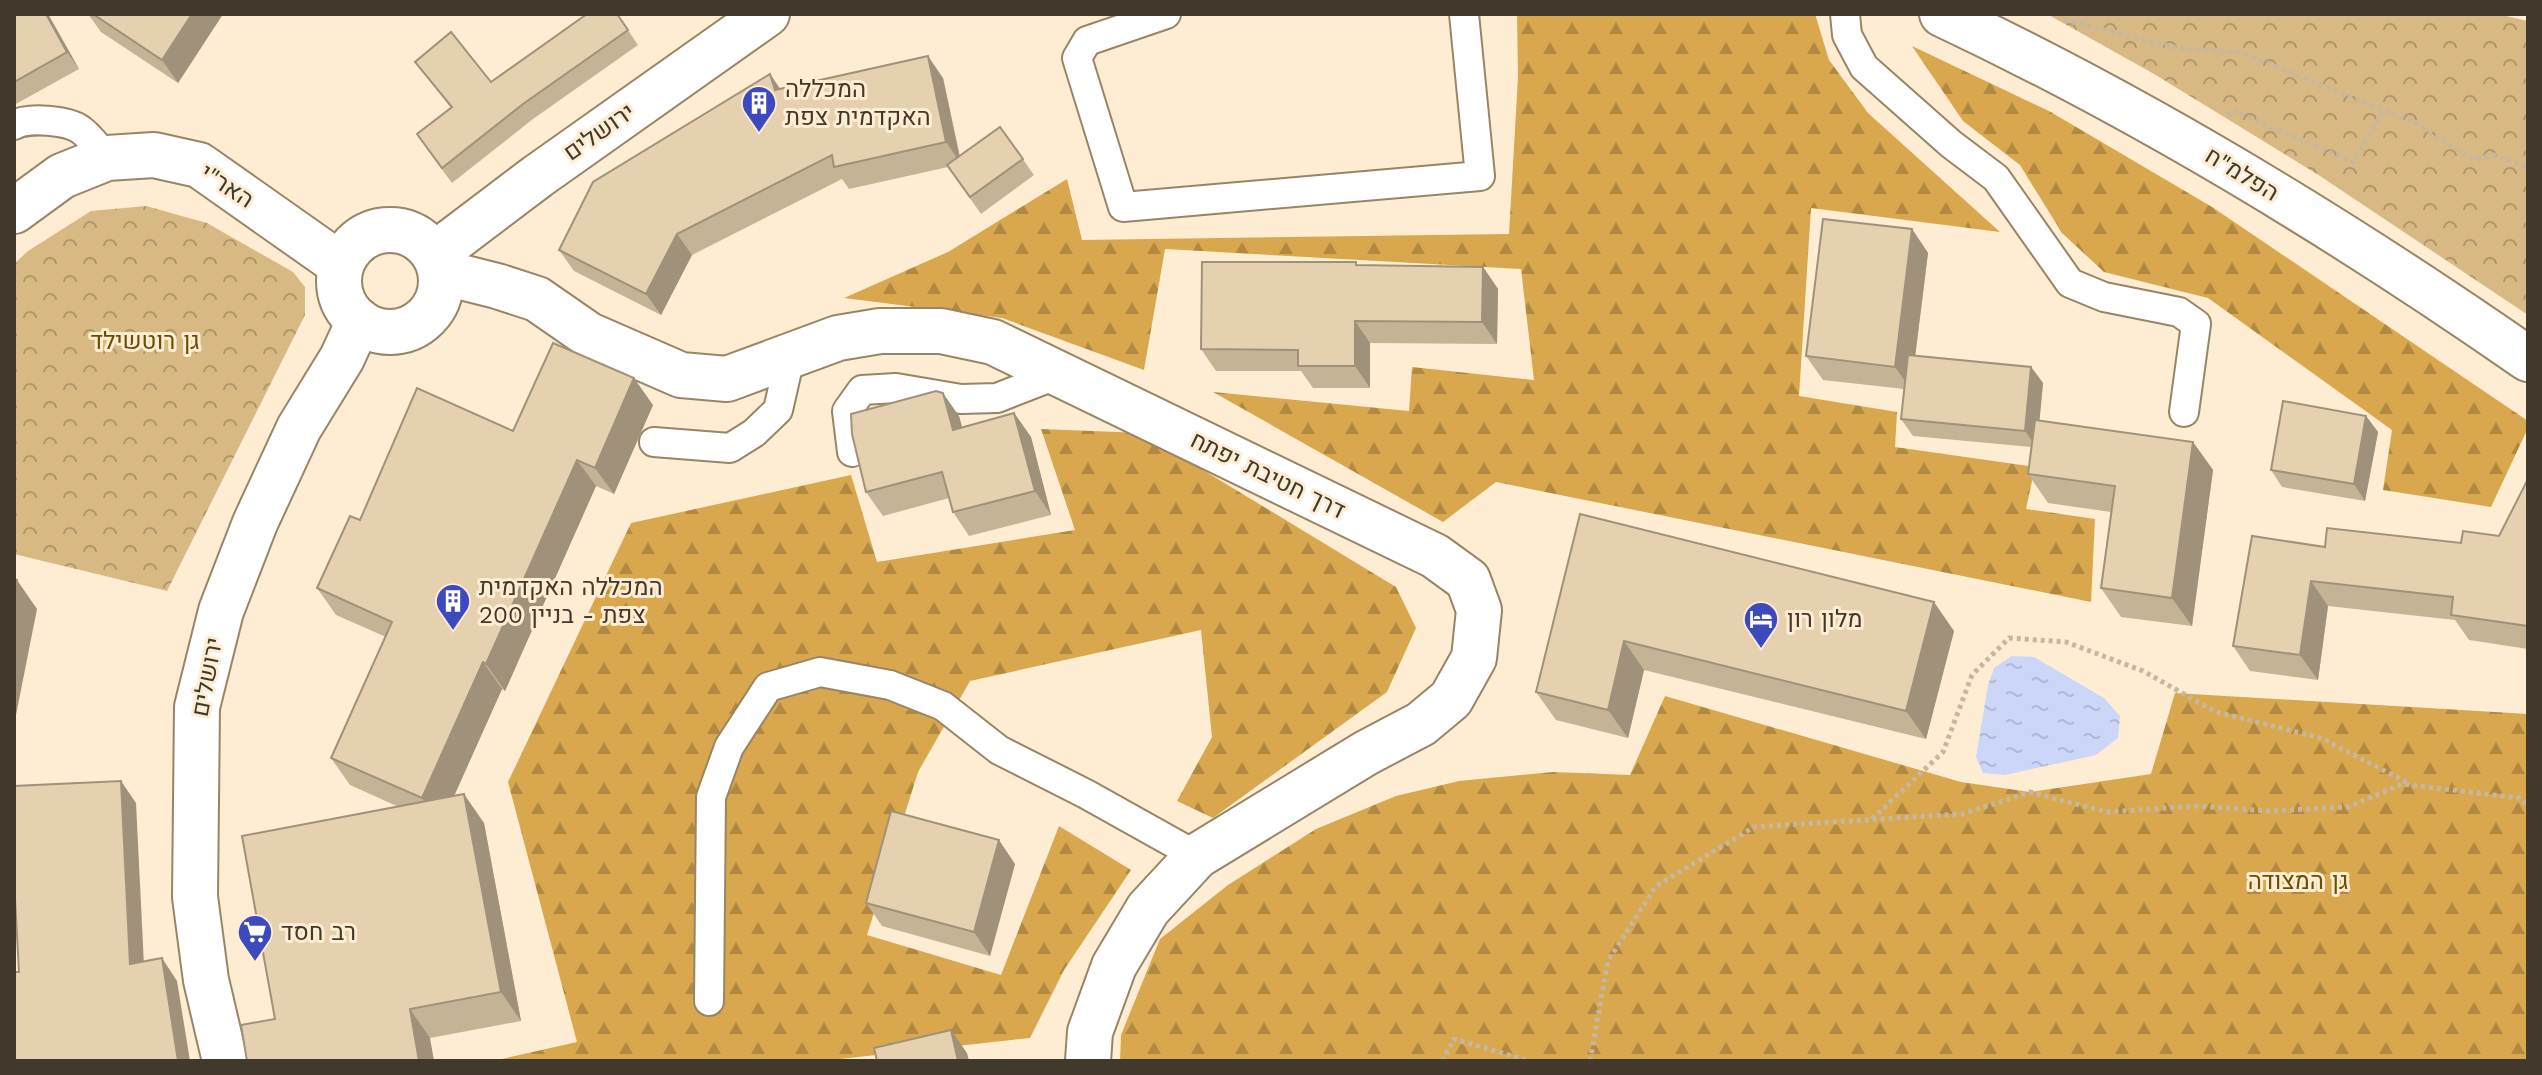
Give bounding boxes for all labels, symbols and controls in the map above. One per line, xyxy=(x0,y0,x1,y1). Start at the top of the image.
place label: המכללה האקדמית צפת xyxy=(785,75,931,131)
building icon: המכללה האקדמית צפת xyxy=(740,84,778,134)
street label: ירושלים xyxy=(558,98,640,166)
street label: הפלמ"ח xyxy=(2200,141,2284,207)
street label: האר"י xyxy=(195,158,259,214)
park label: גן רוטשילד xyxy=(90,327,200,355)
street label: דרך חטיבת יפתח xyxy=(1186,425,1350,525)
place label: המכללה האקדמית צפת - בניין 200 xyxy=(479,573,663,629)
building icon: המכללה האקדמית צפת - בניין 200 xyxy=(434,582,472,632)
hotel icon: מלון רון xyxy=(1742,600,1780,650)
place label: מלון רון xyxy=(1787,605,1862,633)
street label: ירושלים xyxy=(186,635,228,719)
park label: גן המצודה xyxy=(2248,867,2348,895)
supermarket icon: רב חסד xyxy=(236,913,274,963)
place label: רב חסד xyxy=(281,918,356,946)

